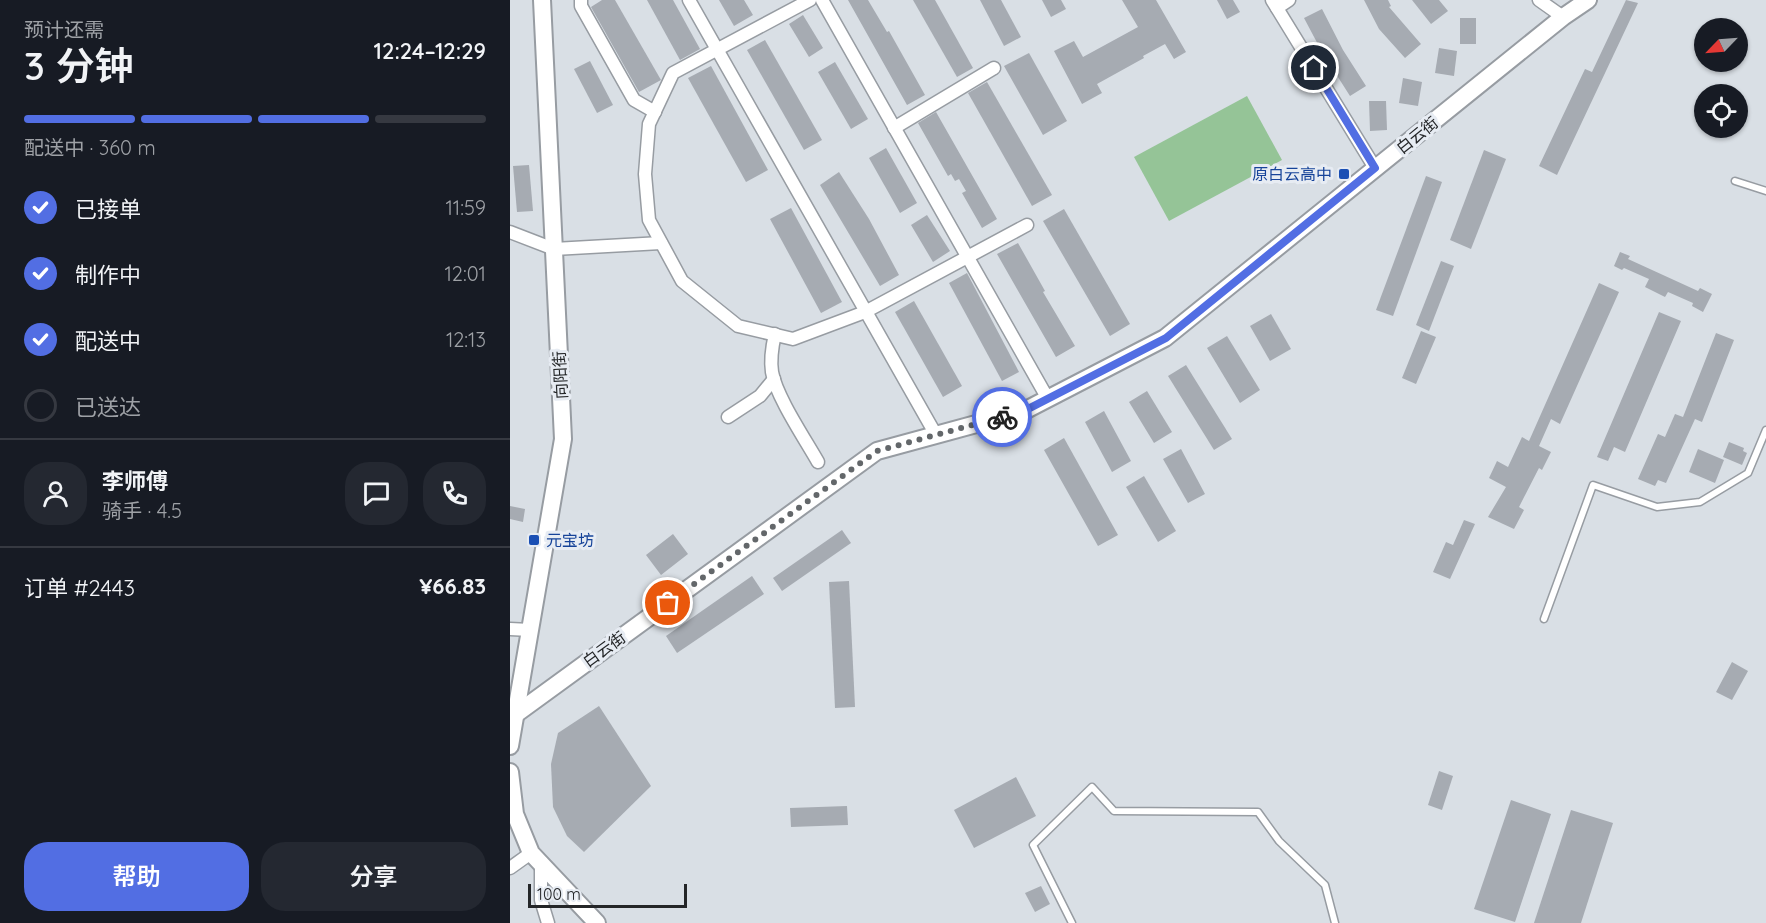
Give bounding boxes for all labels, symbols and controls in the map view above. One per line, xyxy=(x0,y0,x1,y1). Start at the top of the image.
text: 预计还需 xyxy=(24,17,104,42)
north arrow xyxy=(1694,18,1748,72)
map controls xyxy=(1694,18,1748,138)
text: 12:24–12:29 xyxy=(374,37,486,65)
text: 3 分钟 xyxy=(24,41,134,90)
pin xyxy=(1288,42,1339,93)
icon: home xyxy=(1297,51,1330,84)
button: locate xyxy=(1694,84,1748,138)
street label: 白云街 xyxy=(1392,112,1442,158)
text: 配送中 · 360 m xyxy=(24,135,156,160)
place label: 原白云高中 xyxy=(1252,164,1332,184)
marker: 原白云高中 xyxy=(1337,167,1351,181)
icon: check xyxy=(24,191,57,224)
text: 已接单 xyxy=(75,195,141,223)
text: 11:59 xyxy=(445,195,486,220)
icon: check xyxy=(24,257,57,290)
text: 制作中 xyxy=(75,261,141,289)
text: 12:01 xyxy=(444,261,486,286)
icon: check xyxy=(24,323,57,356)
text: 配送中 xyxy=(75,327,141,355)
text: 12:13 xyxy=(446,327,486,352)
street label: 向阳街 xyxy=(549,351,571,399)
courier xyxy=(972,387,1032,447)
text: 已送达 xyxy=(75,393,141,421)
icon: bike xyxy=(986,401,1019,434)
button: person xyxy=(24,462,87,525)
button: chat xyxy=(345,462,408,525)
button: phone xyxy=(423,462,486,525)
text: 李师傅 xyxy=(102,467,168,495)
text: 骑手 · 4.5 xyxy=(102,498,182,523)
place label: 元宝坊 xyxy=(546,530,594,550)
marker: 元宝坊 xyxy=(527,533,541,547)
text: ¥66.83 xyxy=(419,572,486,600)
text: 订单 #2443 xyxy=(24,574,135,602)
pin xyxy=(642,577,693,628)
icon: bag xyxy=(651,586,684,619)
street label: 白云街 xyxy=(579,627,629,671)
button: 帮助 xyxy=(24,842,249,911)
button: 分享 xyxy=(261,842,486,911)
scale bar xyxy=(528,881,687,908)
text: 100 m xyxy=(537,884,581,904)

